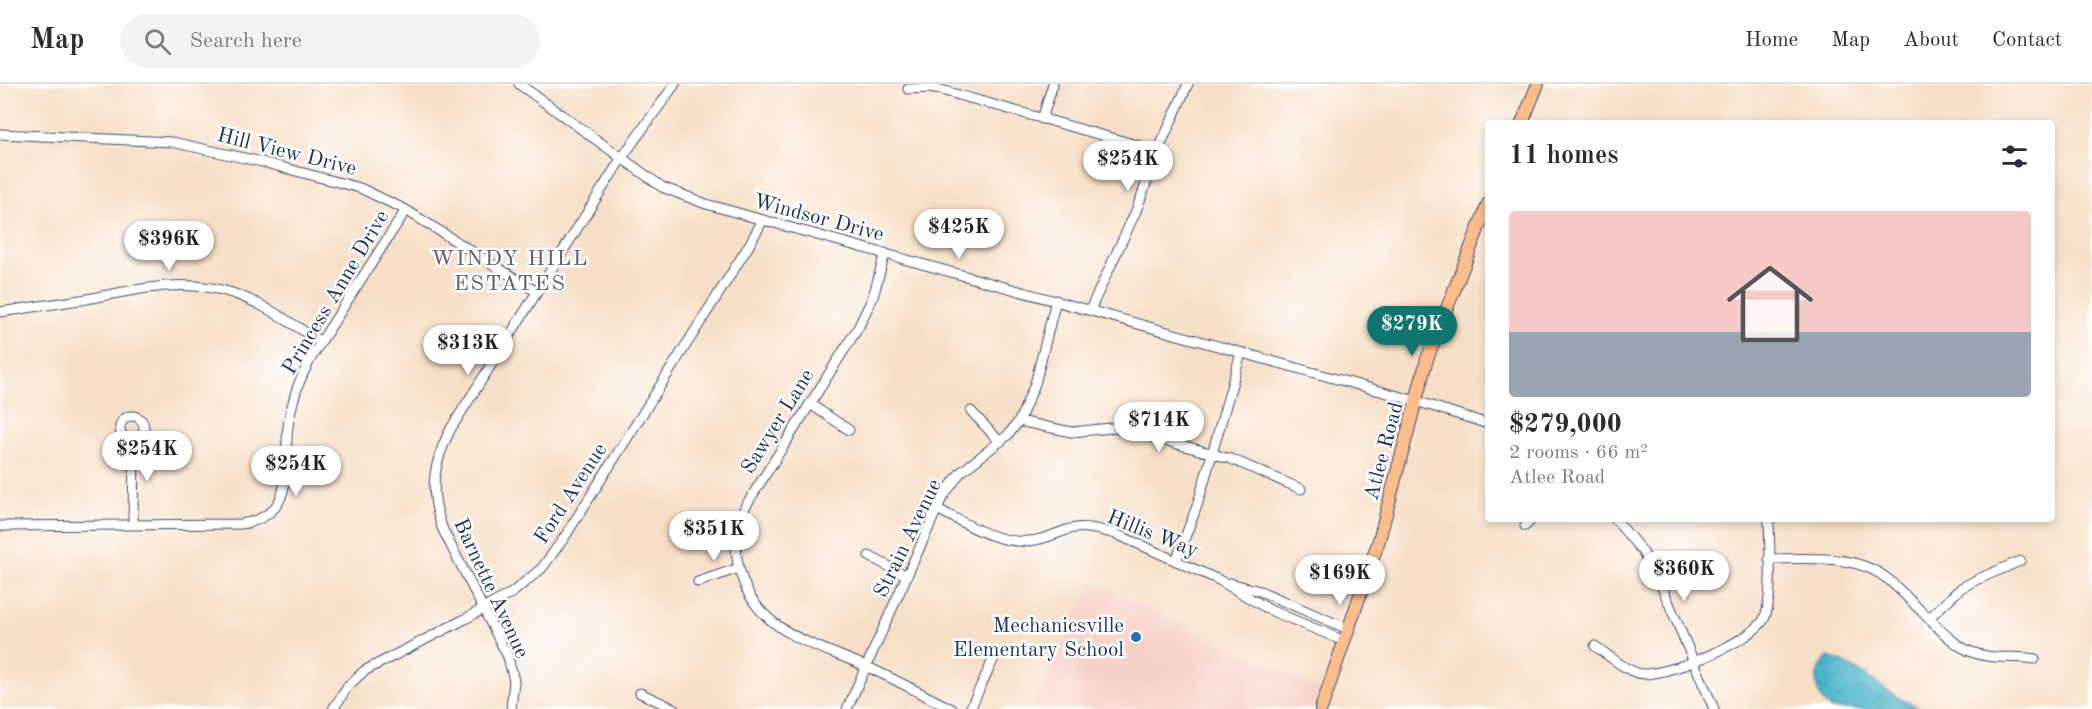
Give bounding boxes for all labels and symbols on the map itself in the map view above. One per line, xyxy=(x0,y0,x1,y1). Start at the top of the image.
street label: Hill View Drive xyxy=(215,125,358,180)
pin: $254K xyxy=(1086,141,1170,192)
street label: Windsor Drive xyxy=(751,191,886,246)
street label: Princess Anne Drive xyxy=(279,207,394,379)
pin: $425K xyxy=(917,209,1001,260)
pin: $396K xyxy=(127,221,211,272)
district label: WINDY HILL ESTATES xyxy=(431,248,589,295)
pin: $279K xyxy=(1370,306,1454,357)
pin: $313K xyxy=(426,325,510,376)
street label: Sawyer Lane xyxy=(738,366,819,478)
street label: Atlee Road xyxy=(1361,400,1408,503)
pin: $714K xyxy=(1117,402,1201,453)
pin: $254K xyxy=(105,431,189,482)
street label: Ford Avenue xyxy=(531,440,611,548)
pin: $254K xyxy=(254,446,338,497)
street label: Strain Avenue xyxy=(871,476,946,601)
street label: Hillis Way xyxy=(1104,507,1201,562)
pin: $351K xyxy=(672,511,756,562)
street label: Barnette Avenue xyxy=(449,516,532,662)
pin: $360K xyxy=(1642,551,1726,602)
pin: $169K xyxy=(1298,555,1382,606)
place label: Mechanicsville Elementary School xyxy=(953,616,1124,661)
marker: Mechanicsville Elementary School xyxy=(1129,630,1143,644)

